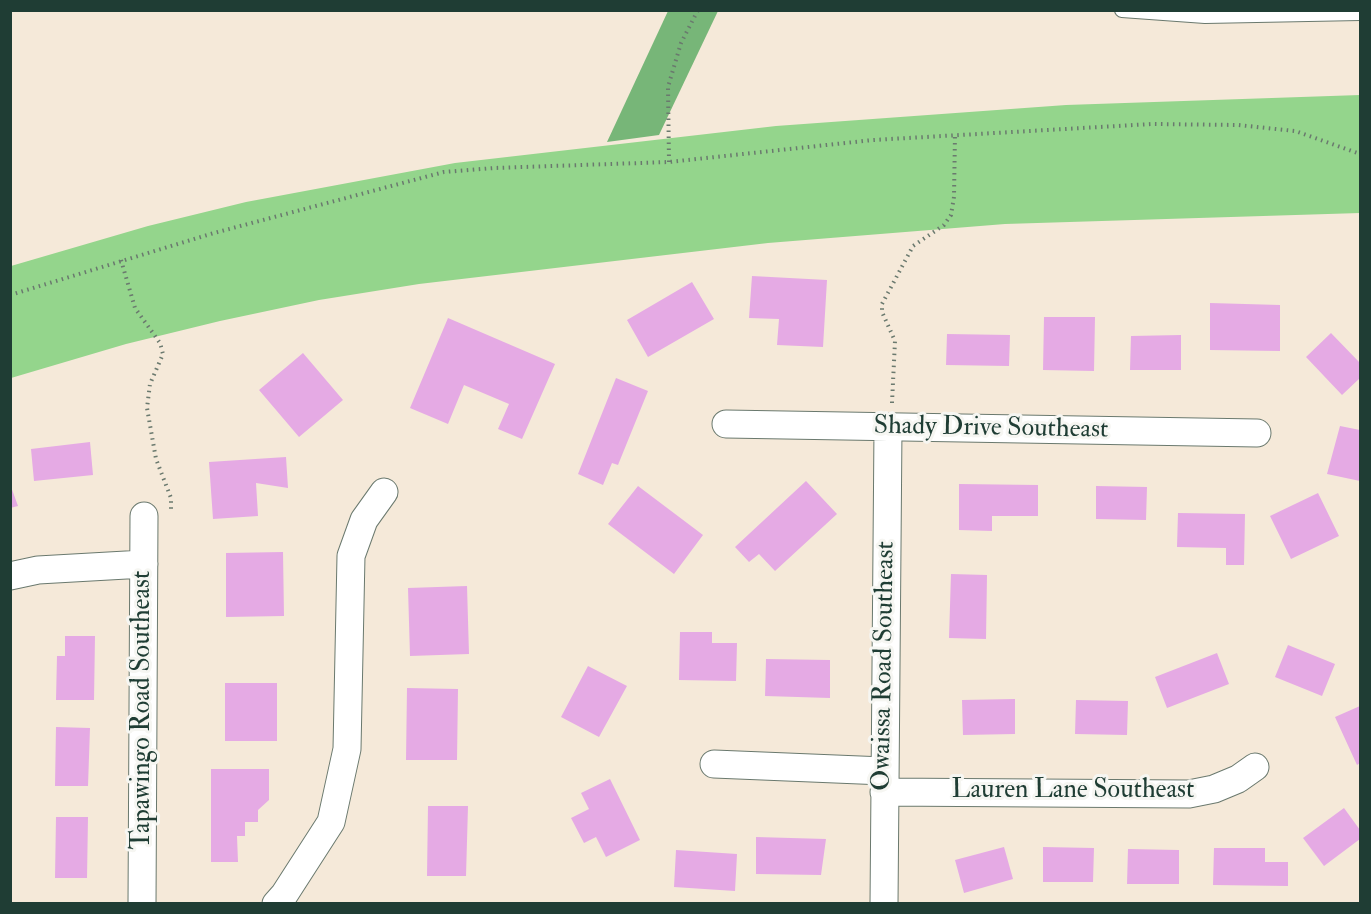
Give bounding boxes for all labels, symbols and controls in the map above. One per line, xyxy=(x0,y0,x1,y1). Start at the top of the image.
street label: Shady Drive Southeast xyxy=(873,411,1109,447)
street label: Owaissa Road Southeast xyxy=(867,541,903,791)
street label: Tapawingo Road Southeast xyxy=(127,571,159,849)
street label: Lauren Lane Southeast xyxy=(952,775,1194,807)

